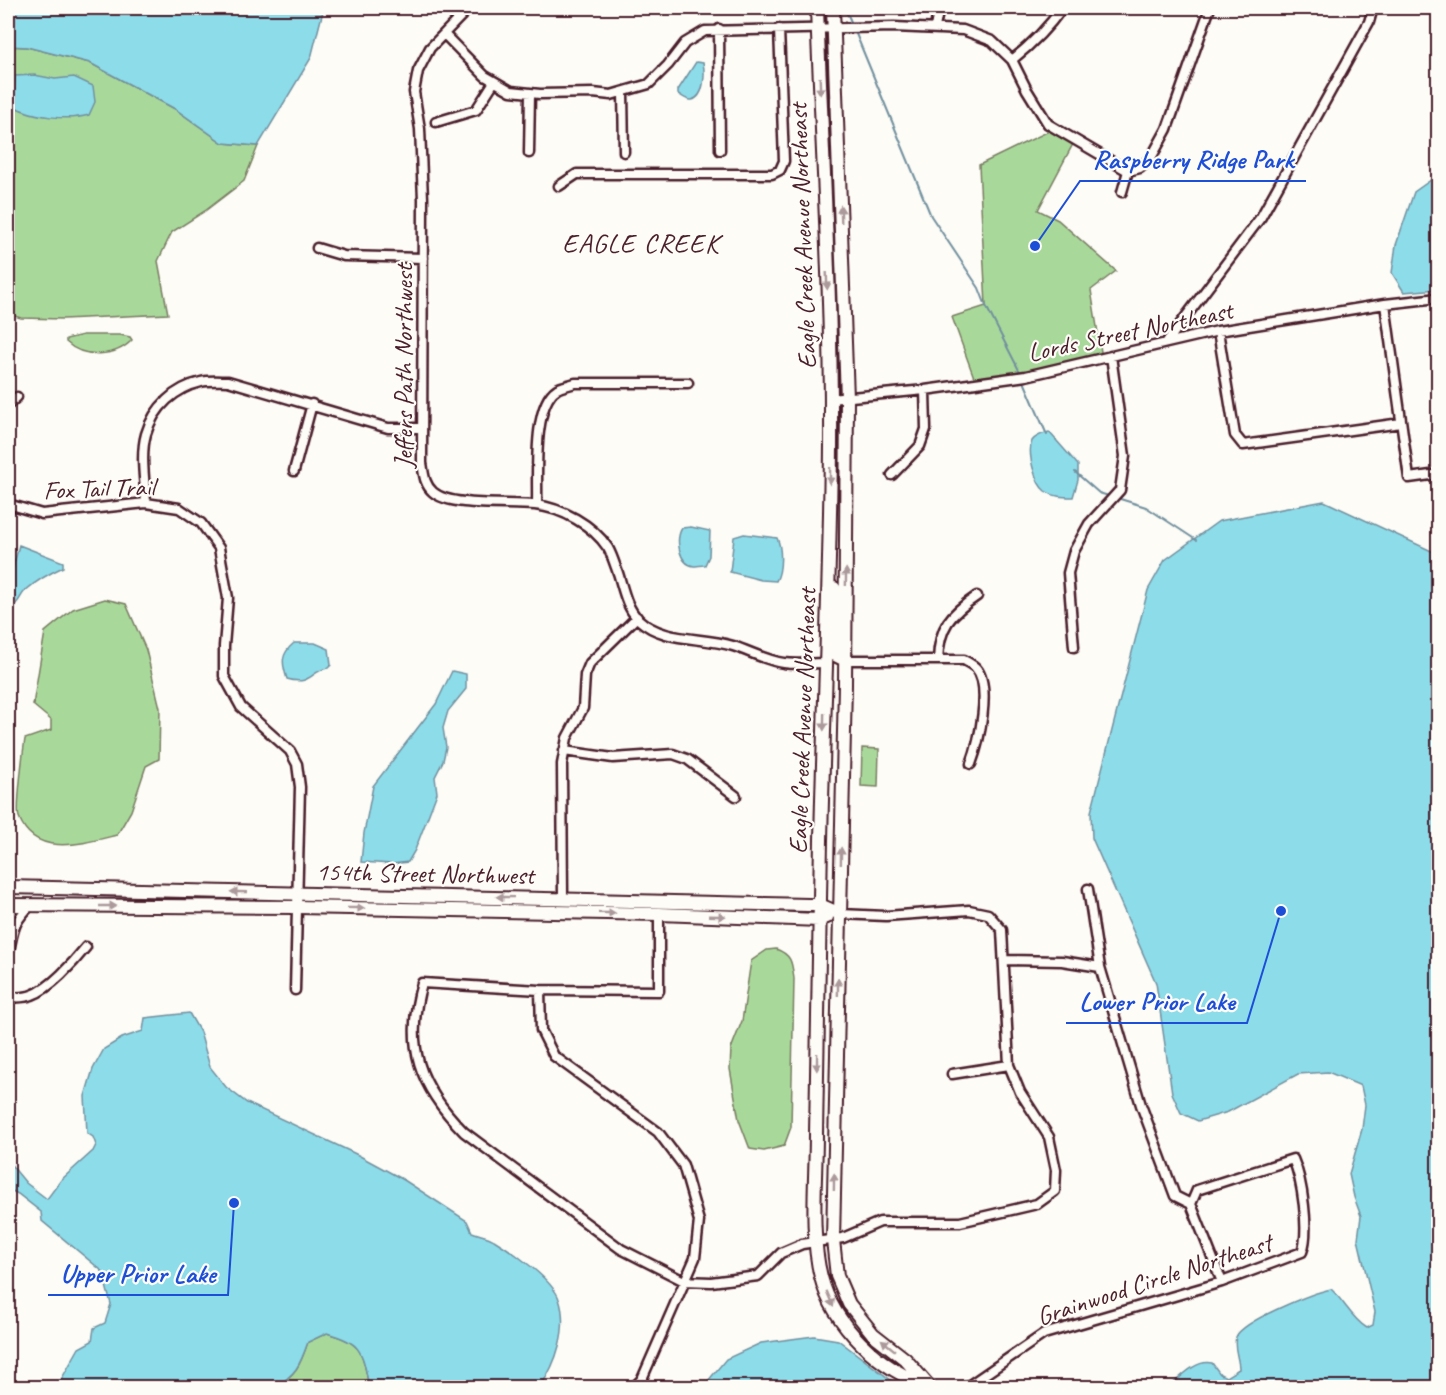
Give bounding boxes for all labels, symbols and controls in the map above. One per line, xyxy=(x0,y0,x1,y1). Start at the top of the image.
one-way arrow xyxy=(815,77,824,96)
street label: Eagle Creek Avenue Northeast xyxy=(781,100,824,369)
callout: Raspberry Ridge Park xyxy=(1080,136,1306,181)
text: Raspberry Ridge Park xyxy=(1093,142,1296,176)
one-way arrow xyxy=(837,204,846,223)
district label: EAGLE CREEK xyxy=(562,226,724,260)
street label: Jeffers Path Northwest xyxy=(387,262,420,470)
one-way arrow xyxy=(823,272,832,291)
street label: Lords Street Northeast xyxy=(1025,293,1238,369)
one-way arrow xyxy=(825,466,835,485)
street label: Fox Tail Trail xyxy=(43,470,160,507)
one-way arrow xyxy=(841,567,851,586)
street label: Eagle Creek Avenue Northeast xyxy=(781,585,824,854)
one-way arrow xyxy=(819,712,829,731)
one-way arrow xyxy=(836,846,846,865)
street label: 154th Street Northwest xyxy=(316,855,537,892)
one-way arrow xyxy=(230,887,249,897)
one-way arrow xyxy=(495,892,514,901)
one-way arrow xyxy=(98,901,117,911)
one-way arrow xyxy=(346,903,365,913)
one-way arrow xyxy=(597,908,616,918)
one-way arrow xyxy=(708,911,727,921)
one-way arrow xyxy=(833,977,843,996)
callout: Lower Prior Lake xyxy=(1066,978,1247,1023)
text: Lower Prior Lake xyxy=(1079,984,1237,1018)
one-way arrow xyxy=(812,1053,822,1072)
one-way arrow xyxy=(829,1172,839,1191)
street label: Grainwood Circle Northeast xyxy=(1033,1225,1279,1333)
callout: Upper Prior Lake xyxy=(48,1250,228,1295)
text: Upper Prior Lake xyxy=(60,1256,218,1290)
one-way arrow xyxy=(826,1290,835,1308)
one-way arrow xyxy=(880,1339,895,1352)

